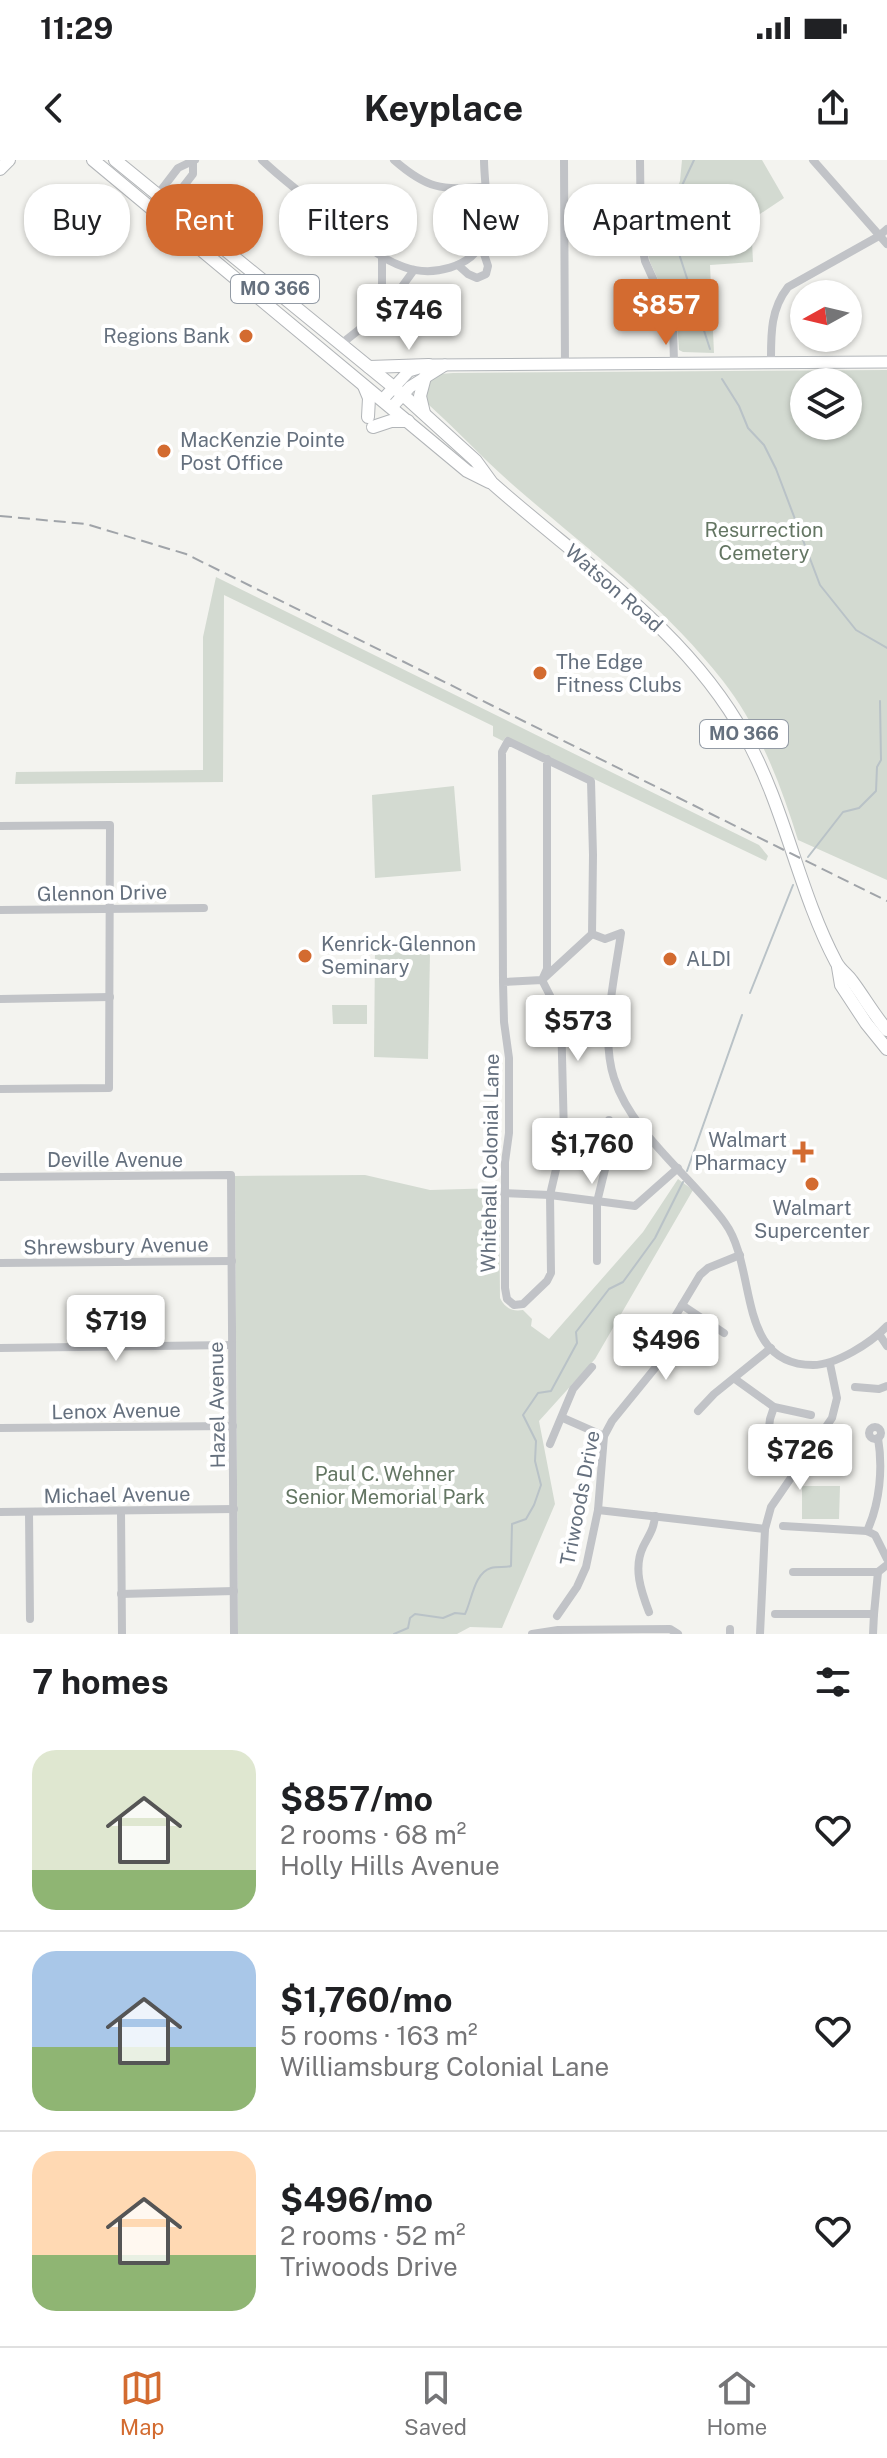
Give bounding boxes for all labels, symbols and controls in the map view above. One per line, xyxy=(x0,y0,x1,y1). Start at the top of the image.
text: 11:29 xyxy=(40,10,113,46)
icon: back xyxy=(32,86,76,130)
icon: share xyxy=(811,86,855,130)
text: Keyplace xyxy=(364,87,523,129)
chip: Buy xyxy=(24,184,130,256)
chip: Rent xyxy=(146,184,263,256)
chip: Filters xyxy=(279,184,417,256)
chip: New xyxy=(433,184,548,256)
chip: Apartment xyxy=(564,184,760,256)
road number: MO 366 xyxy=(231,275,319,303)
pin: $857 xyxy=(619,279,713,347)
north arrow xyxy=(790,280,862,352)
map controls xyxy=(790,280,862,440)
pin: $746 xyxy=(362,284,456,352)
text: $857 xyxy=(632,289,700,320)
text: $746 xyxy=(375,294,443,325)
place label: Regions Bank xyxy=(103,324,230,348)
marker: Regions Bank xyxy=(237,327,255,345)
button: layers xyxy=(790,368,862,440)
place label: MacKenzie Pointe Post Office xyxy=(180,428,345,475)
marker: MacKenzie Pointe Post Office xyxy=(155,442,173,460)
park label: Resurrection Cemetery xyxy=(704,518,824,565)
street label: Watson Road xyxy=(560,539,668,637)
place label: The Edge Fitness Clubs xyxy=(556,650,682,697)
marker: The Edge Fitness Clubs xyxy=(531,664,549,682)
road number: MO 366 xyxy=(700,720,788,748)
street label: Glennon Drive xyxy=(37,880,167,906)
place label: Kenrick-Glennon Seminary xyxy=(321,932,476,979)
marker: Kenrick-Glennon Seminary xyxy=(296,947,314,965)
place label: ALDI xyxy=(686,947,731,971)
marker: ALDI xyxy=(661,950,679,968)
pin: $573 xyxy=(531,995,625,1063)
text: $573 xyxy=(544,1005,612,1036)
street label: Whitehall Colonial Lane xyxy=(476,1053,504,1273)
pin: $1,760 xyxy=(527,1118,657,1186)
text: $1,760 xyxy=(550,1128,634,1159)
place label: Walmart Pharmacy xyxy=(694,1128,787,1175)
marker: Walmart Pharmacy xyxy=(794,1143,812,1161)
street label: Deville Avenue xyxy=(47,1148,183,1172)
marker: Walmart Supercenter xyxy=(803,1175,821,1193)
place label: Walmart Supercenter xyxy=(754,1196,870,1243)
street label: Shrewsbury Avenue xyxy=(23,1232,209,1260)
pin: $719 xyxy=(69,1295,163,1363)
text: $719 xyxy=(85,1305,147,1336)
pin: $496 xyxy=(619,1314,713,1382)
text: $496 xyxy=(632,1324,700,1355)
street label: Hazel Avenue xyxy=(204,1341,230,1469)
street label: Lenox Avenue xyxy=(51,1398,181,1424)
pin: $726 xyxy=(753,1424,847,1492)
street label: Triwoods Drive xyxy=(555,1429,605,1567)
text: $726 xyxy=(766,1434,834,1465)
park label: Paul C. Wehner Senior Memorial Park xyxy=(285,1462,485,1509)
street label: Michael Avenue xyxy=(43,1482,191,1508)
icon: filters xyxy=(811,1660,855,1704)
text: 7 homes xyxy=(32,1662,169,1702)
text: $857/mo xyxy=(280,1779,433,1819)
icon: home xyxy=(96,1782,192,1878)
icon: heart xyxy=(811,1808,855,1852)
text: 2 rooms · 68 m² xyxy=(280,1819,466,1850)
text: Holly Hills Avenue xyxy=(280,1850,500,1881)
text: $1,760/mo xyxy=(280,1980,453,2020)
icon: home xyxy=(96,1983,192,2079)
icon: heart xyxy=(811,2009,855,2053)
text: 5 rooms · 163 m² xyxy=(280,2020,478,2051)
text: Williamsburg Colonial Lane xyxy=(280,2051,609,2082)
text: $496/mo xyxy=(280,2180,433,2220)
icon: home xyxy=(96,2183,192,2279)
icon: heart xyxy=(811,2209,855,2253)
text: 2 rooms · 52 m² xyxy=(280,2220,466,2251)
text: Triwoods Drive xyxy=(280,2251,458,2282)
tab: Map xyxy=(120,2366,164,2440)
tab: Saved xyxy=(404,2366,467,2440)
tab: Home xyxy=(707,2366,767,2440)

